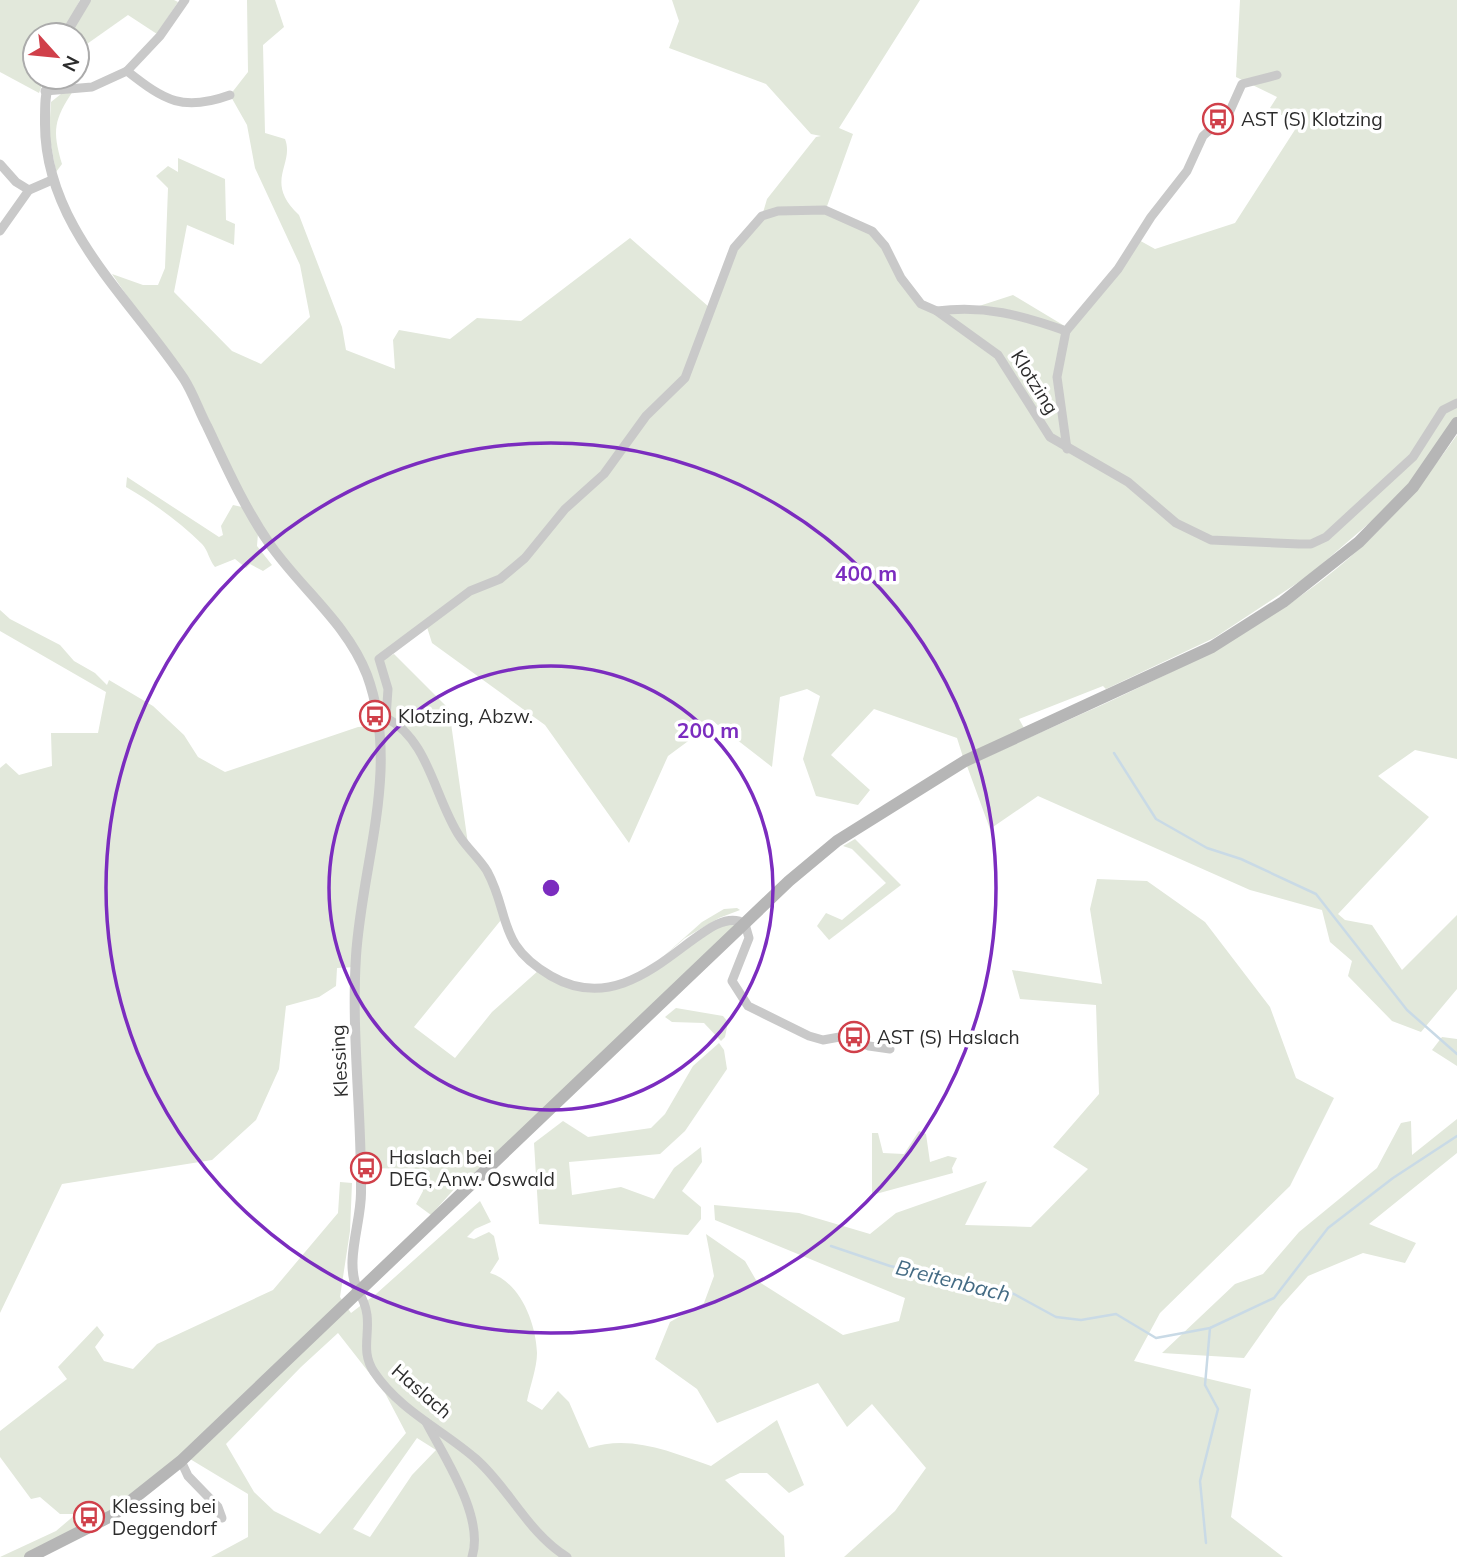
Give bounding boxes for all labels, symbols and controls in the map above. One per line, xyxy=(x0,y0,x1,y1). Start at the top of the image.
north arrow xyxy=(21,21,91,91)
text: N xyxy=(57,52,85,76)
bus stop icon: AST (S) Klotzing xyxy=(1201,102,1235,136)
place label: AST (S) Klotzing xyxy=(1241,107,1383,131)
street label: Klotzing xyxy=(1006,346,1064,418)
text: 400 m xyxy=(835,560,897,586)
bus stop icon: Klotzing, Abzw. xyxy=(358,699,392,733)
place label: Klotzing, Abzw. xyxy=(398,704,533,728)
text: 200 m xyxy=(677,717,739,743)
centre of rings xyxy=(539,876,563,900)
bus stop icon: AST (S) Haslach xyxy=(837,1020,871,1054)
street label: Klessing xyxy=(325,1024,353,1098)
place label: AST (S) Haslach xyxy=(877,1025,1020,1049)
place label: Haslach bei DEG, Anw. Oswald xyxy=(389,1145,555,1191)
bus stop icon: Haslach bei DEG, Anw. Oswald xyxy=(349,1151,383,1185)
water label: Breitenbach xyxy=(893,1253,1013,1307)
street label: Haslach xyxy=(387,1358,457,1424)
place label: Klessing bei Deggendorf xyxy=(112,1494,218,1540)
bus stop icon: Klessing bei Deggendorf xyxy=(72,1500,106,1534)

